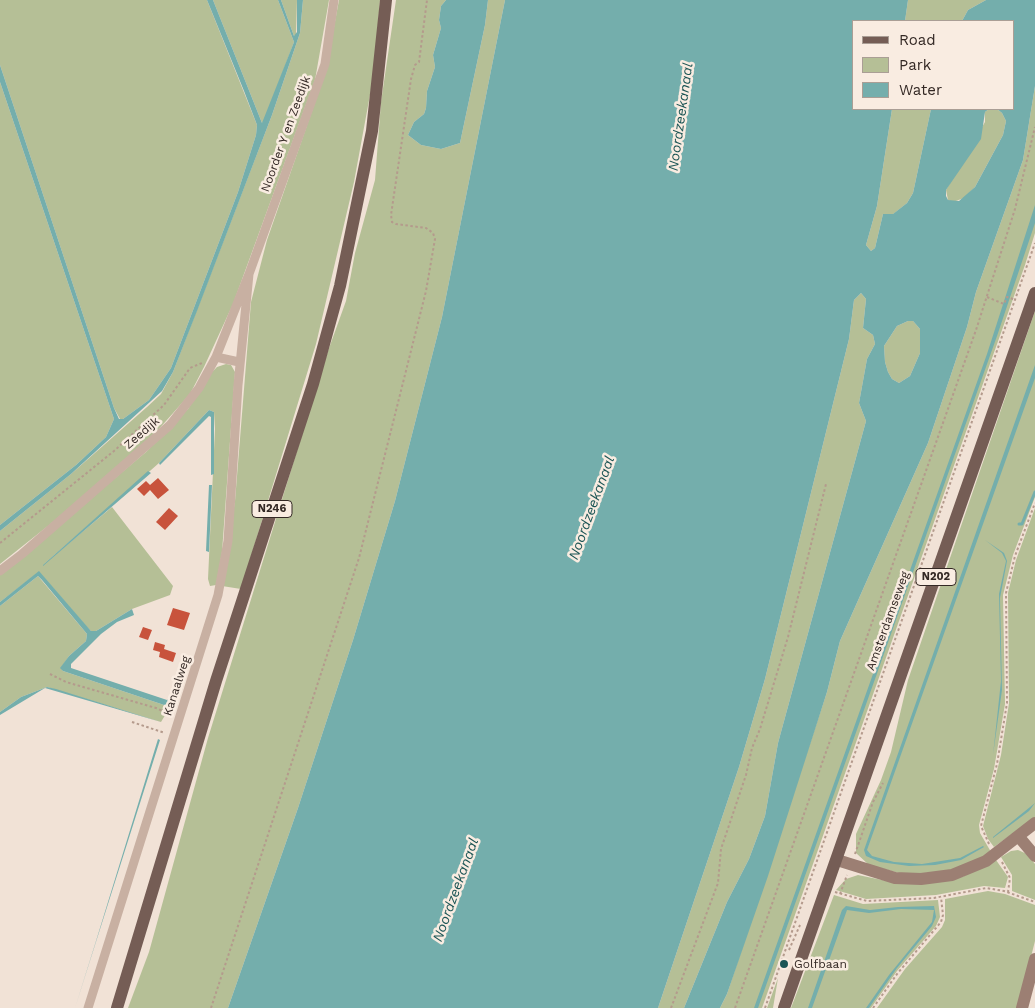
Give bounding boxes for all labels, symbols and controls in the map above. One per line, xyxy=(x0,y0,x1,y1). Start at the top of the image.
legend xyxy=(852,20,1015,110)
text: Road xyxy=(899,31,936,49)
text: Park xyxy=(899,56,931,74)
water label: Noordzeekanaal xyxy=(665,62,697,172)
street label: Noorder Y en Zeedijk xyxy=(258,74,314,194)
text: Water xyxy=(899,81,942,99)
street label: Zeedijk xyxy=(121,414,163,452)
water label: Noordzeekanaal xyxy=(565,454,619,562)
road number: N246 xyxy=(252,500,292,518)
road number: N202 xyxy=(916,568,956,586)
street label: Amsterdamseweg xyxy=(863,570,913,672)
street label: Kanaalweg xyxy=(161,654,193,718)
water label: Noordzeekanaal xyxy=(429,836,483,944)
place label: Golfbaan xyxy=(794,957,847,971)
marker: Golfbaan xyxy=(778,958,790,970)

